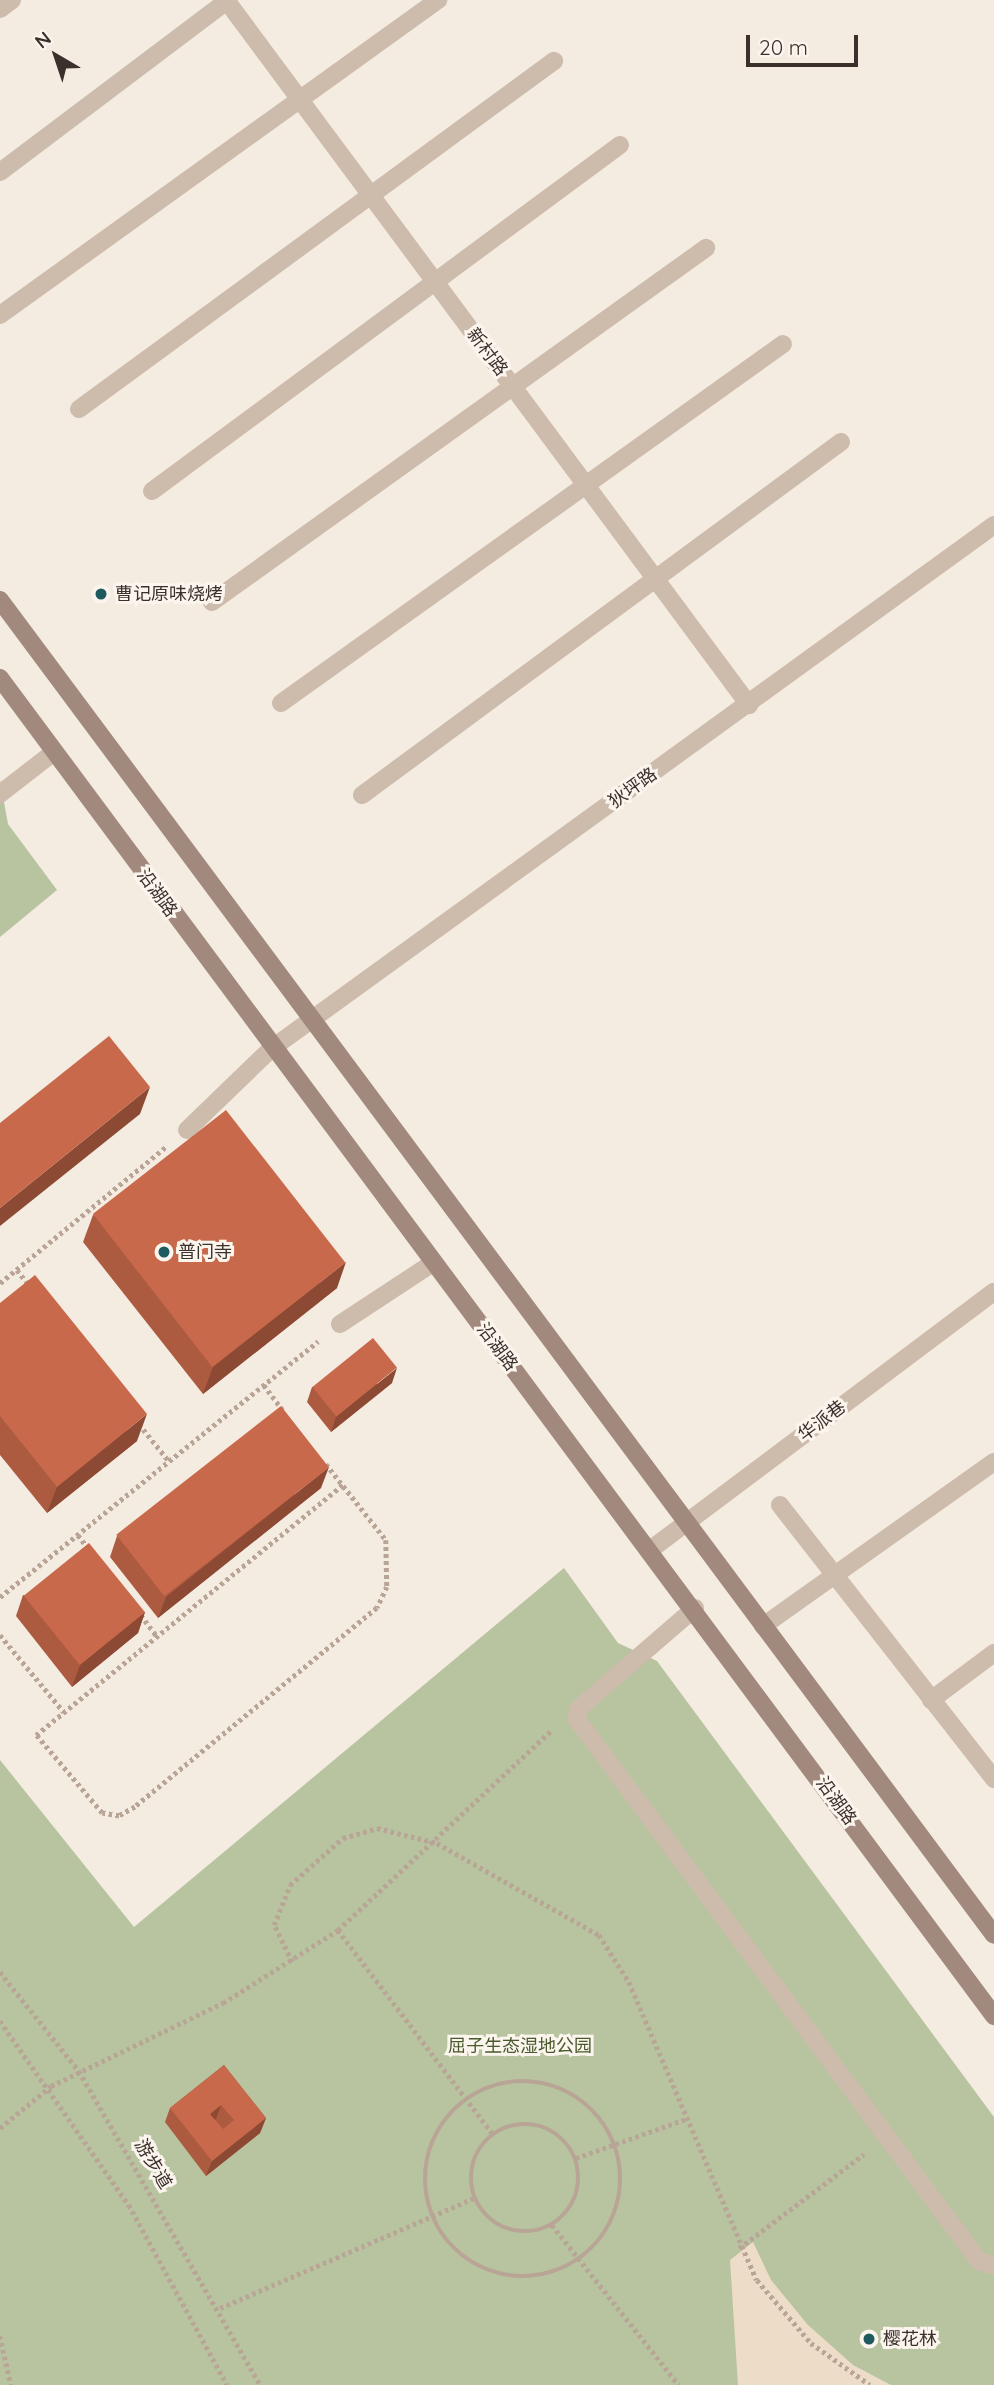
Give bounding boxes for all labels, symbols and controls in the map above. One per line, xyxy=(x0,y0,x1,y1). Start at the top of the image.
north arrow xyxy=(21,21,91,91)
scale bar xyxy=(749,21,861,65)
text: N xyxy=(30,26,56,53)
text: 20 m xyxy=(759,34,808,60)
street label: 新村路 xyxy=(462,324,512,380)
place label: 曹记原味烧烤 xyxy=(115,583,223,605)
marker: 曹记原味烧烤 xyxy=(93,586,109,602)
street label: 狄坪路 xyxy=(605,763,661,813)
street label: 沿湖路 xyxy=(132,865,182,921)
place label: 普门寺 xyxy=(178,1241,232,1263)
marker: 普门寺 xyxy=(156,1244,172,1260)
street label: 沿湖路 xyxy=(472,1319,522,1375)
street label: 华派巷 xyxy=(794,1396,850,1446)
street label: 沿湖路 xyxy=(811,1773,861,1829)
park label: 屈子生态湿地公园 xyxy=(448,2035,592,2057)
street label: 游步道 xyxy=(130,2135,176,2193)
place label: 樱花林 xyxy=(883,2328,937,2350)
marker: 樱花林 xyxy=(861,2331,877,2347)

